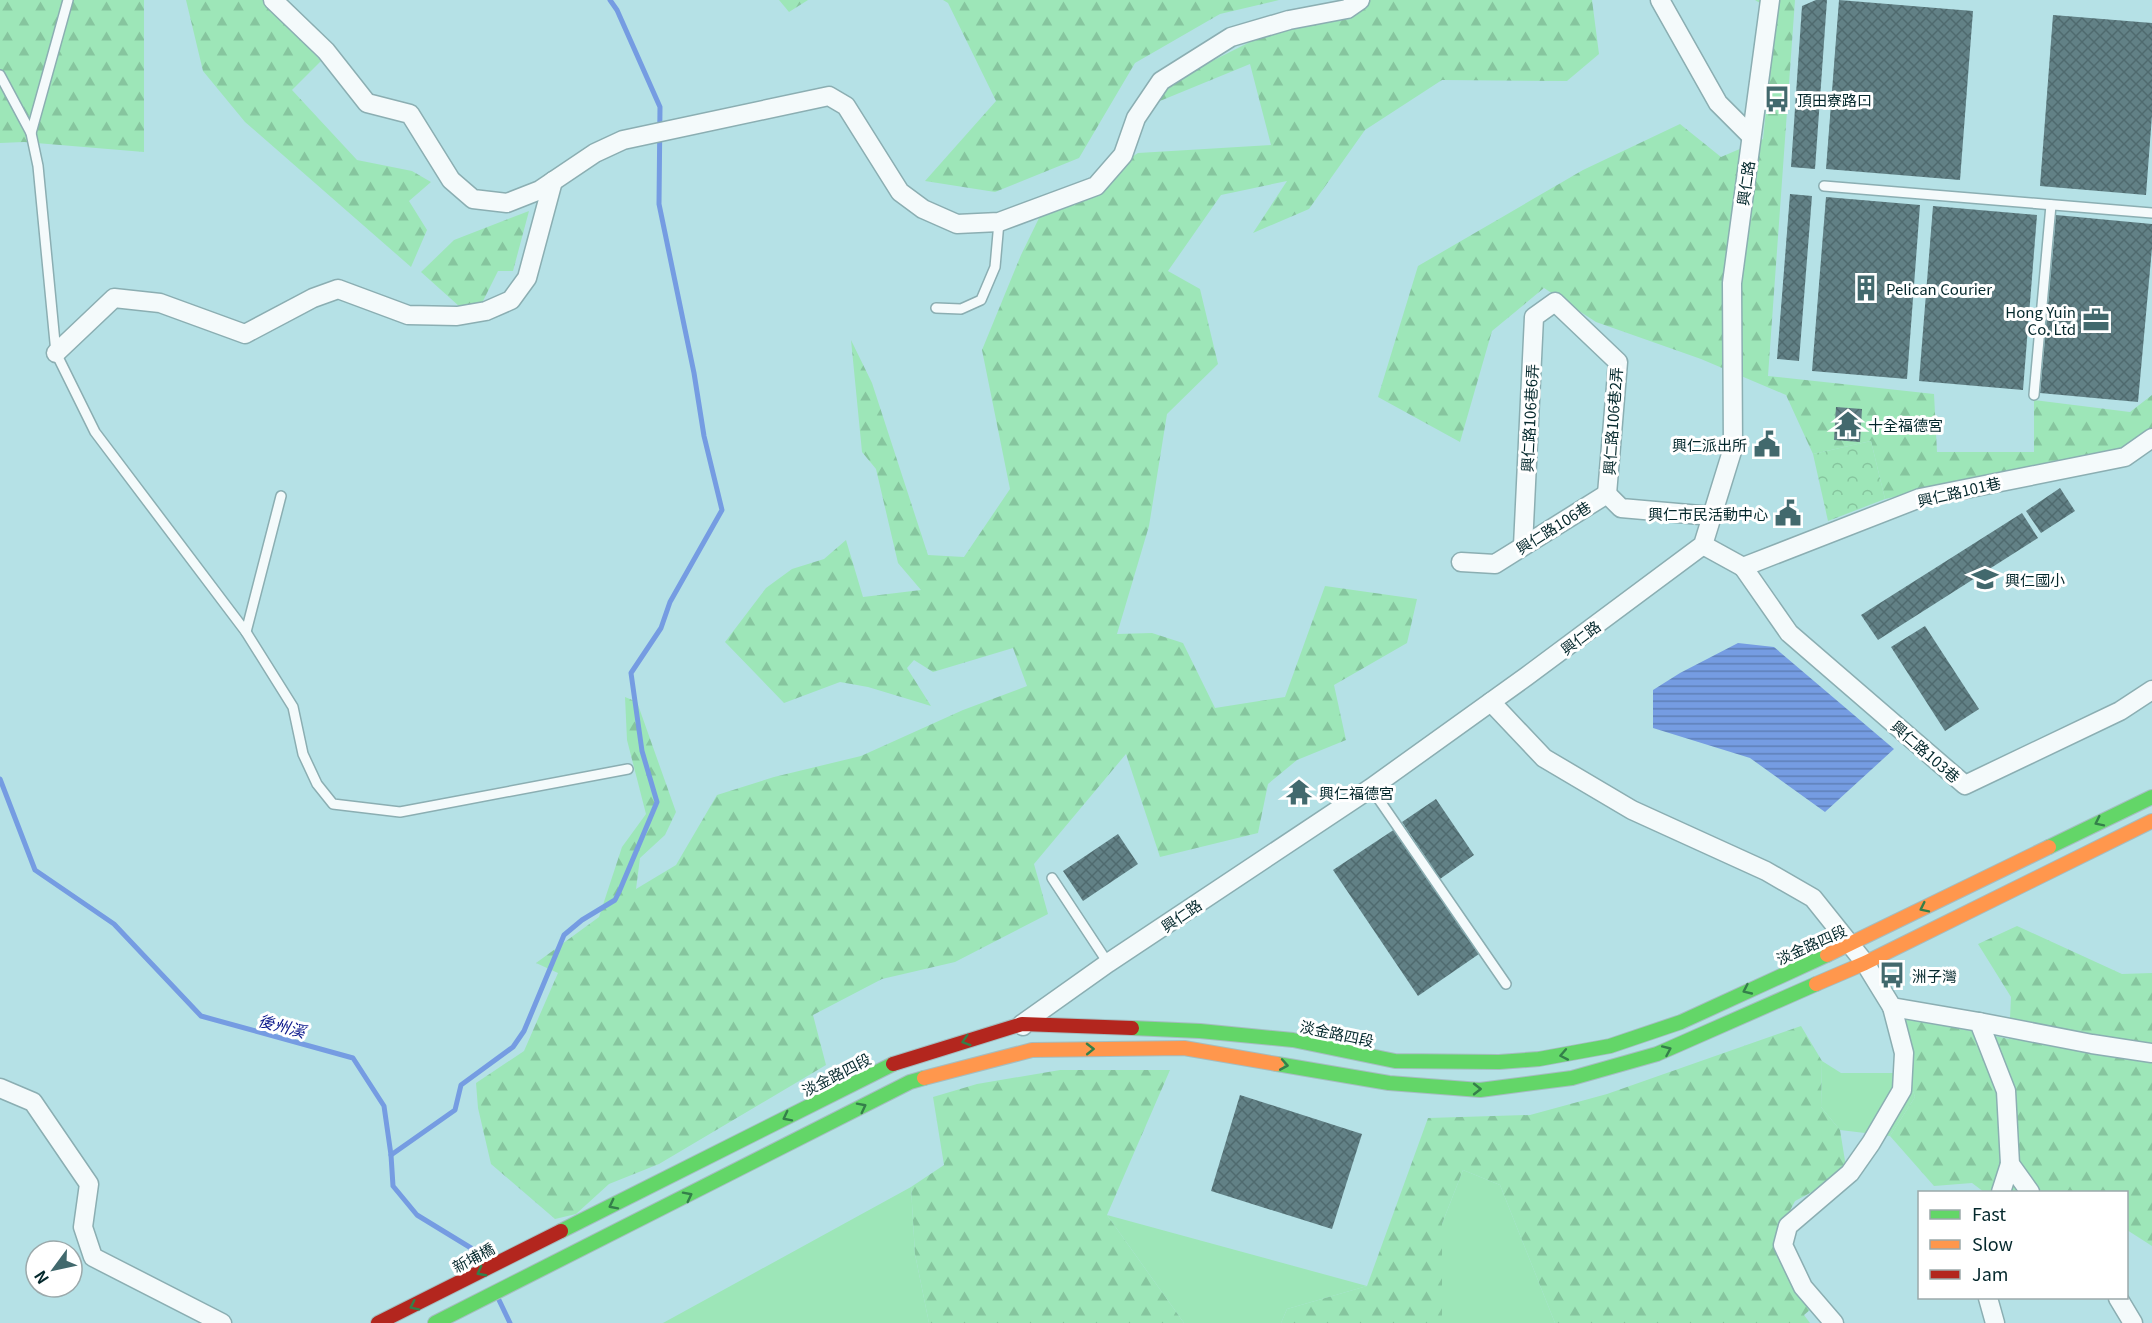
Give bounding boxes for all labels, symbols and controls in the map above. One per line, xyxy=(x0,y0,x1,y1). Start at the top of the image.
bus stop icon: 頂田寮路口 xyxy=(1762,84,1792,114)
place label: 頂田寮路口 xyxy=(1797,89,1872,110)
street label: 興仁路 xyxy=(1731,159,1759,207)
building icon: Pelican Courier xyxy=(1851,273,1881,303)
place label: Pelican Courier xyxy=(1886,278,1992,299)
place label: Hong Yuin Co. Ltd xyxy=(2005,301,2076,339)
office icon: Hong Yuin Co. Ltd xyxy=(2081,305,2111,335)
street label: 興仁路106巷6弄 xyxy=(1516,363,1542,473)
street label: 興仁路106巷2弄 xyxy=(1598,366,1626,476)
temple icon: 十全福德宮 xyxy=(1833,409,1863,439)
place label: 十全福德宮 xyxy=(1868,414,1943,435)
public building icon: 興仁派出所 xyxy=(1752,429,1782,459)
place label: 興仁派出所 xyxy=(1672,434,1747,455)
street label: 興仁路101巷 xyxy=(1915,471,2003,511)
street label: 興仁路106巷 xyxy=(1511,496,1595,558)
public building icon: 興仁市民活動中心 xyxy=(1773,498,1803,528)
place label: 興仁市民活動中心 xyxy=(1648,503,1768,524)
school or university icon: 興仁國小 xyxy=(1970,564,2000,594)
place label: 興仁國小 xyxy=(2005,569,2065,590)
street label: 興仁路 xyxy=(1556,615,1604,659)
street label: 興仁路103巷 xyxy=(1887,715,1965,787)
temple icon: 興仁福德宮 xyxy=(1284,777,1314,807)
place label: 興仁福德宮 xyxy=(1319,782,1394,803)
one-way arrow xyxy=(2095,815,2106,827)
street label: 興仁路 xyxy=(1156,894,1206,936)
one-way arrow xyxy=(1920,901,1931,912)
street label: 淡金路四段 xyxy=(1772,919,1850,969)
bus stop icon: 洲子灣 xyxy=(1877,960,1907,990)
place label: 洲子灣 xyxy=(1912,965,1957,986)
one-way arrow xyxy=(1743,983,1754,995)
water label: 後州溪 xyxy=(256,1007,310,1043)
street label: 淡金路四段 xyxy=(1298,1015,1376,1051)
one-way arrow xyxy=(961,1034,972,1046)
one-way arrow xyxy=(1086,1043,1095,1055)
one-way arrow xyxy=(1661,1045,1672,1057)
street label: 淡金路四段 xyxy=(798,1048,874,1100)
one-way arrow xyxy=(1560,1048,1570,1061)
one-way arrow xyxy=(1278,1058,1288,1071)
one-way arrow xyxy=(1473,1083,1482,1095)
one-way arrow xyxy=(855,1103,866,1114)
one-way arrow xyxy=(783,1110,794,1121)
legend xyxy=(1918,1191,2128,1299)
one-way arrow xyxy=(682,1192,693,1203)
one-way arrow xyxy=(609,1198,620,1209)
text: Fast xyxy=(1972,1200,2006,1226)
text: Slow xyxy=(1972,1230,2013,1256)
street label: 新埔橋 xyxy=(448,1237,498,1277)
north arrow xyxy=(24,1239,84,1299)
text: Jam xyxy=(1972,1260,2008,1286)
one-way arrow xyxy=(476,1265,487,1276)
text: N xyxy=(27,1266,54,1289)
one-way arrow xyxy=(410,1298,421,1310)

